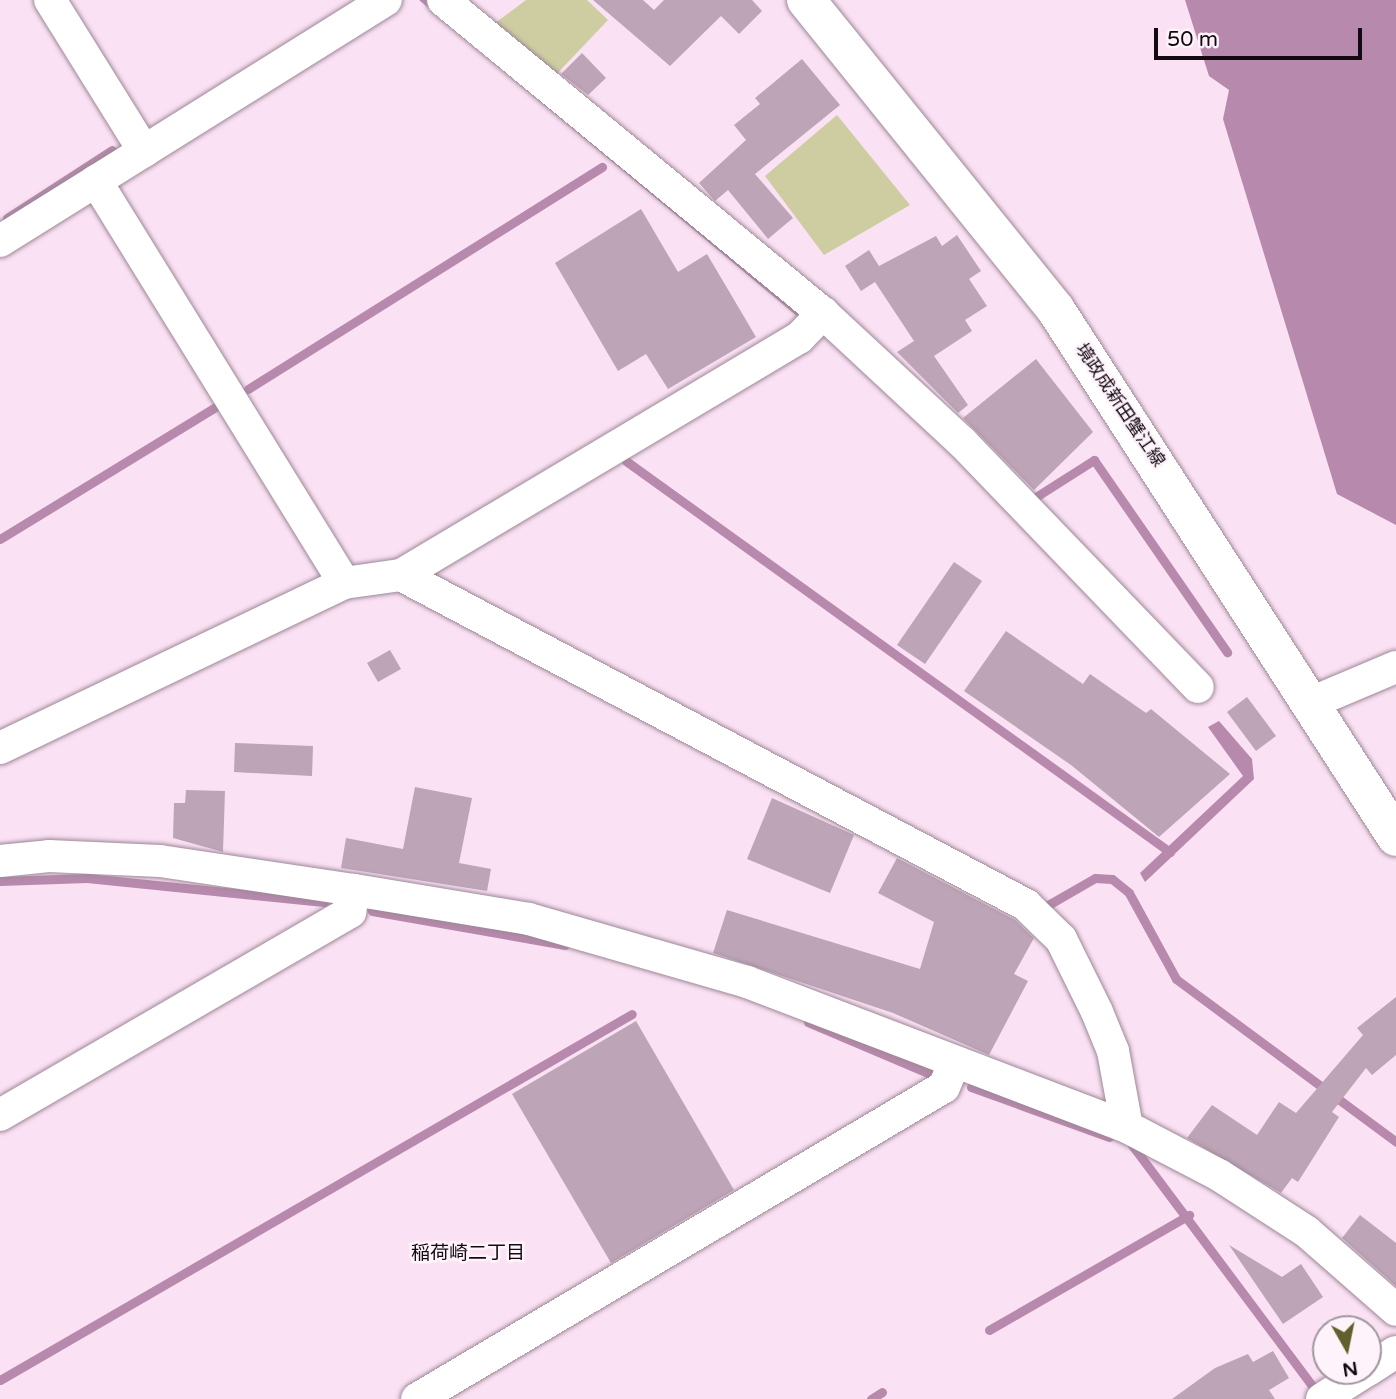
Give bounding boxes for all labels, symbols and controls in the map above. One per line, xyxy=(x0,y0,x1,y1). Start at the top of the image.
scale bar xyxy=(1158,14,1366,58)
text: 50 m xyxy=(1167,27,1218,52)
street label: 境政成新田蟹江線 xyxy=(1071,339,1169,471)
district label: 稲荷崎二丁目 xyxy=(411,1243,525,1265)
north arrow xyxy=(1312,1315,1382,1385)
text: N xyxy=(1341,1357,1359,1381)

